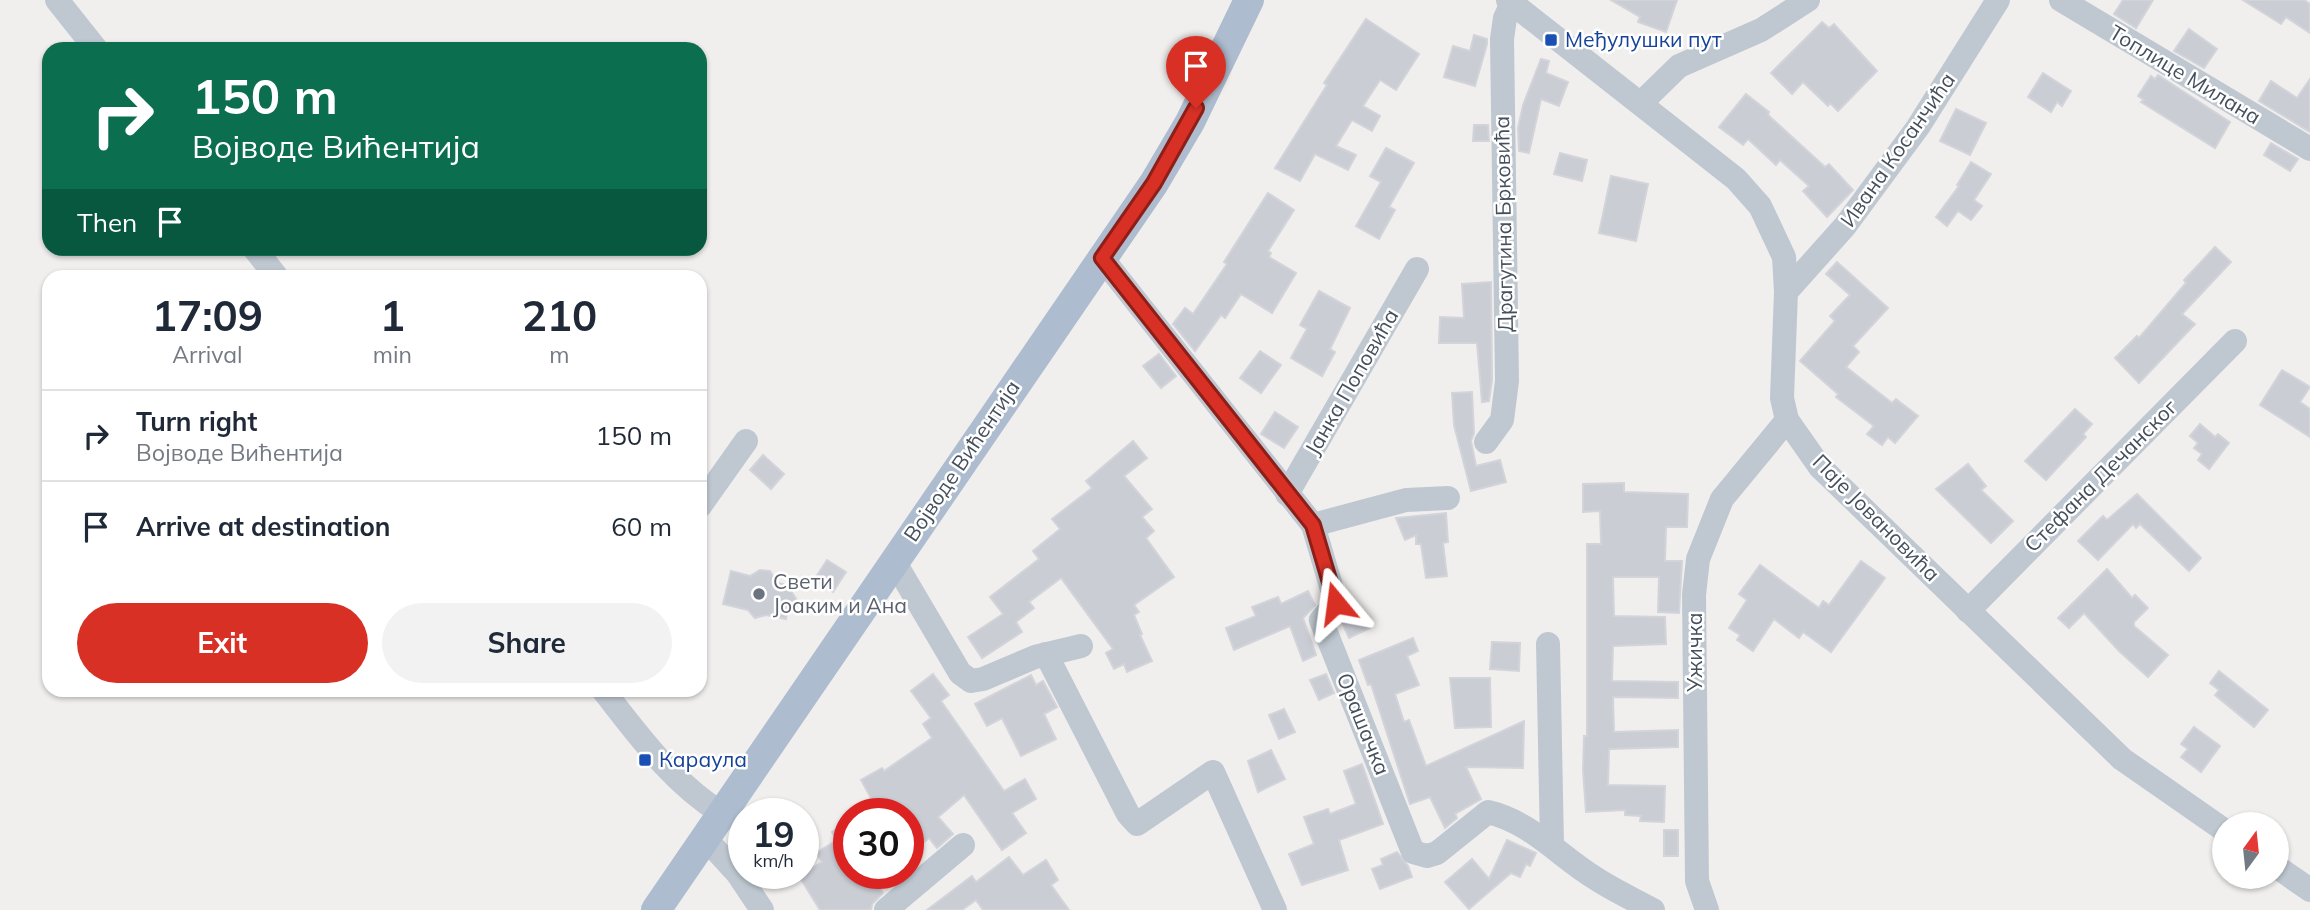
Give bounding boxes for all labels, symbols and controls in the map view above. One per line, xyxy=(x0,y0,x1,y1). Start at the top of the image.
street label: Топлице Милана xyxy=(2105,19,2266,129)
place label: Међулушки пут xyxy=(1565,26,1722,52)
marker: Међулушки пут xyxy=(1543,32,1559,48)
pin xyxy=(1166,36,1226,108)
icon: arrive xyxy=(1177,47,1215,85)
text: 150 m xyxy=(192,65,338,126)
street label: Ивана Косанчића xyxy=(1834,67,1960,232)
icon: right xyxy=(77,70,168,161)
street label: Драгутина Брковића xyxy=(1488,116,1518,332)
text: Војводе Вићентија xyxy=(192,126,480,166)
icon: arrive xyxy=(151,203,189,241)
text: Then xyxy=(77,206,137,239)
text: 17:09 xyxy=(152,289,263,342)
text: 1 xyxy=(380,289,405,342)
text: 210 xyxy=(522,289,597,342)
street label: Јанка Поповића xyxy=(1299,304,1403,459)
text: Arrival xyxy=(172,340,243,369)
text: min xyxy=(373,340,412,369)
text: m xyxy=(549,340,570,369)
street label: Војводе Вићентија xyxy=(898,375,1025,546)
street label: Стефана Дечанског xyxy=(2018,393,2183,557)
text: Turn right xyxy=(136,405,257,438)
icon: right xyxy=(77,417,115,455)
text: 150 m xyxy=(596,419,672,452)
text: Војводе Вићентија xyxy=(136,438,343,467)
street label: Паје Јовановића xyxy=(1808,448,1946,586)
icon: arrive xyxy=(77,508,115,546)
text: Arrive at destination xyxy=(136,510,391,543)
text: 60 m xyxy=(611,510,672,543)
position arrow xyxy=(1299,566,1373,640)
place label: Свети Јоаким и Ана xyxy=(773,568,907,618)
marker: Свети Јоаким и Ана xyxy=(751,586,767,602)
button: Exit xyxy=(77,603,368,683)
button: Share xyxy=(382,603,672,683)
street label: Ужичка xyxy=(1681,612,1707,693)
street label: Орашачка xyxy=(1332,669,1396,778)
place label: Караула xyxy=(659,746,747,772)
marker: Караула xyxy=(637,752,653,768)
speed limit sign: 30 xyxy=(833,798,924,889)
text: 19 xyxy=(752,812,795,856)
north arrow xyxy=(2212,812,2289,889)
map controls xyxy=(2212,812,2289,889)
text: km/h xyxy=(753,849,794,872)

